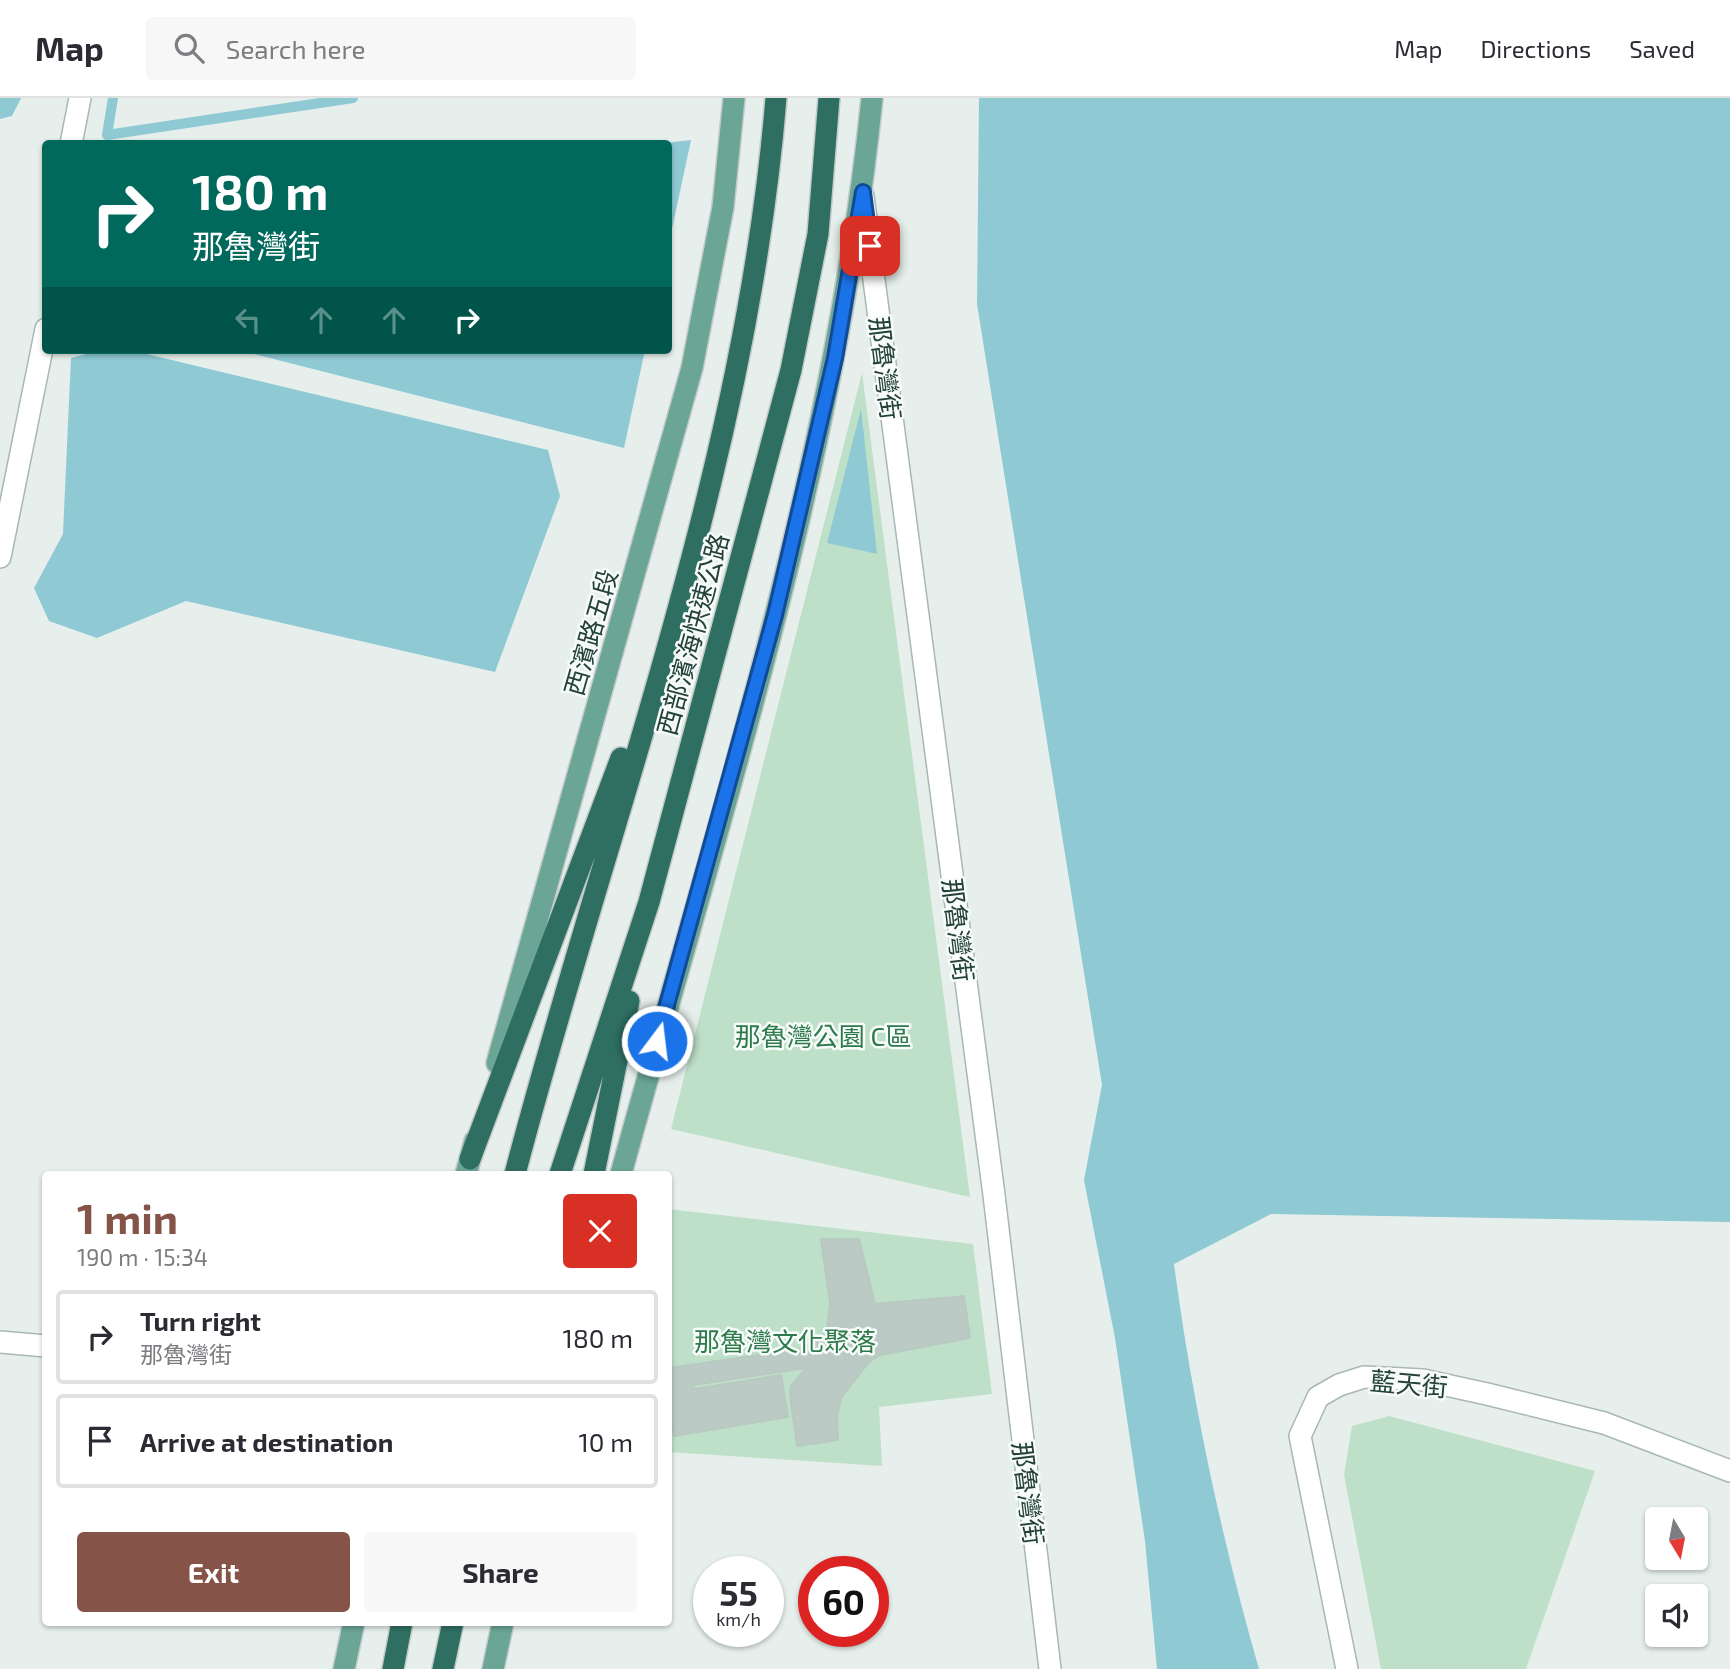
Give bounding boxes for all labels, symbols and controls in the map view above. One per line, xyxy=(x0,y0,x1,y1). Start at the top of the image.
search box xyxy=(146,17,636,80)
text: Map xyxy=(35,28,104,68)
icon: search xyxy=(170,29,208,67)
text: Search here xyxy=(226,33,365,64)
text: Map xyxy=(1394,34,1442,63)
text: Directions xyxy=(1480,34,1591,63)
text: Saved xyxy=(1629,34,1695,63)
text: 180 m xyxy=(192,161,328,220)
icon: right xyxy=(77,168,168,259)
pin xyxy=(840,216,900,276)
text: 那魯灣街 xyxy=(192,226,320,264)
icon: arrive xyxy=(851,227,889,265)
icon: left xyxy=(229,301,267,339)
icon: ahead xyxy=(302,301,340,339)
icon: ahead xyxy=(375,301,413,339)
icon: right xyxy=(448,301,486,339)
street label: 那魯灣街 xyxy=(864,314,908,422)
street label: 西部濱海快速公路 xyxy=(650,530,734,738)
street label: 西濱路五段 xyxy=(557,565,623,699)
street label: 那魯灣街 xyxy=(937,876,981,984)
position arrow xyxy=(620,1004,694,1078)
park label: 那魯灣公園 C區 xyxy=(735,1020,911,1051)
text: 1 min xyxy=(77,1192,178,1242)
button: close xyxy=(563,1194,637,1268)
text: 190 m · 15:34 xyxy=(77,1243,208,1271)
text: Turn right xyxy=(140,1305,261,1336)
icon: right xyxy=(81,1318,119,1356)
text: 180 m xyxy=(563,1322,633,1353)
park label: 那魯灣文化聚落 xyxy=(694,1325,876,1356)
text: 那魯灣街 xyxy=(140,1340,232,1368)
street label: 藍天街 xyxy=(1369,1364,1449,1402)
icon: arrive xyxy=(81,1422,119,1460)
text: Arrive at destination xyxy=(140,1426,393,1457)
text: 10 m xyxy=(578,1426,633,1457)
street label: 那魯灣街 xyxy=(1007,1439,1051,1547)
north arrow xyxy=(1645,1507,1708,1570)
map controls xyxy=(1645,1507,1708,1647)
button: Exit xyxy=(77,1532,350,1612)
button: Share xyxy=(364,1532,637,1612)
speed limit sign: 60 xyxy=(798,1556,889,1647)
text: 55 xyxy=(719,1571,758,1613)
button: sound xyxy=(1645,1584,1708,1647)
text: km/h xyxy=(716,1608,761,1630)

